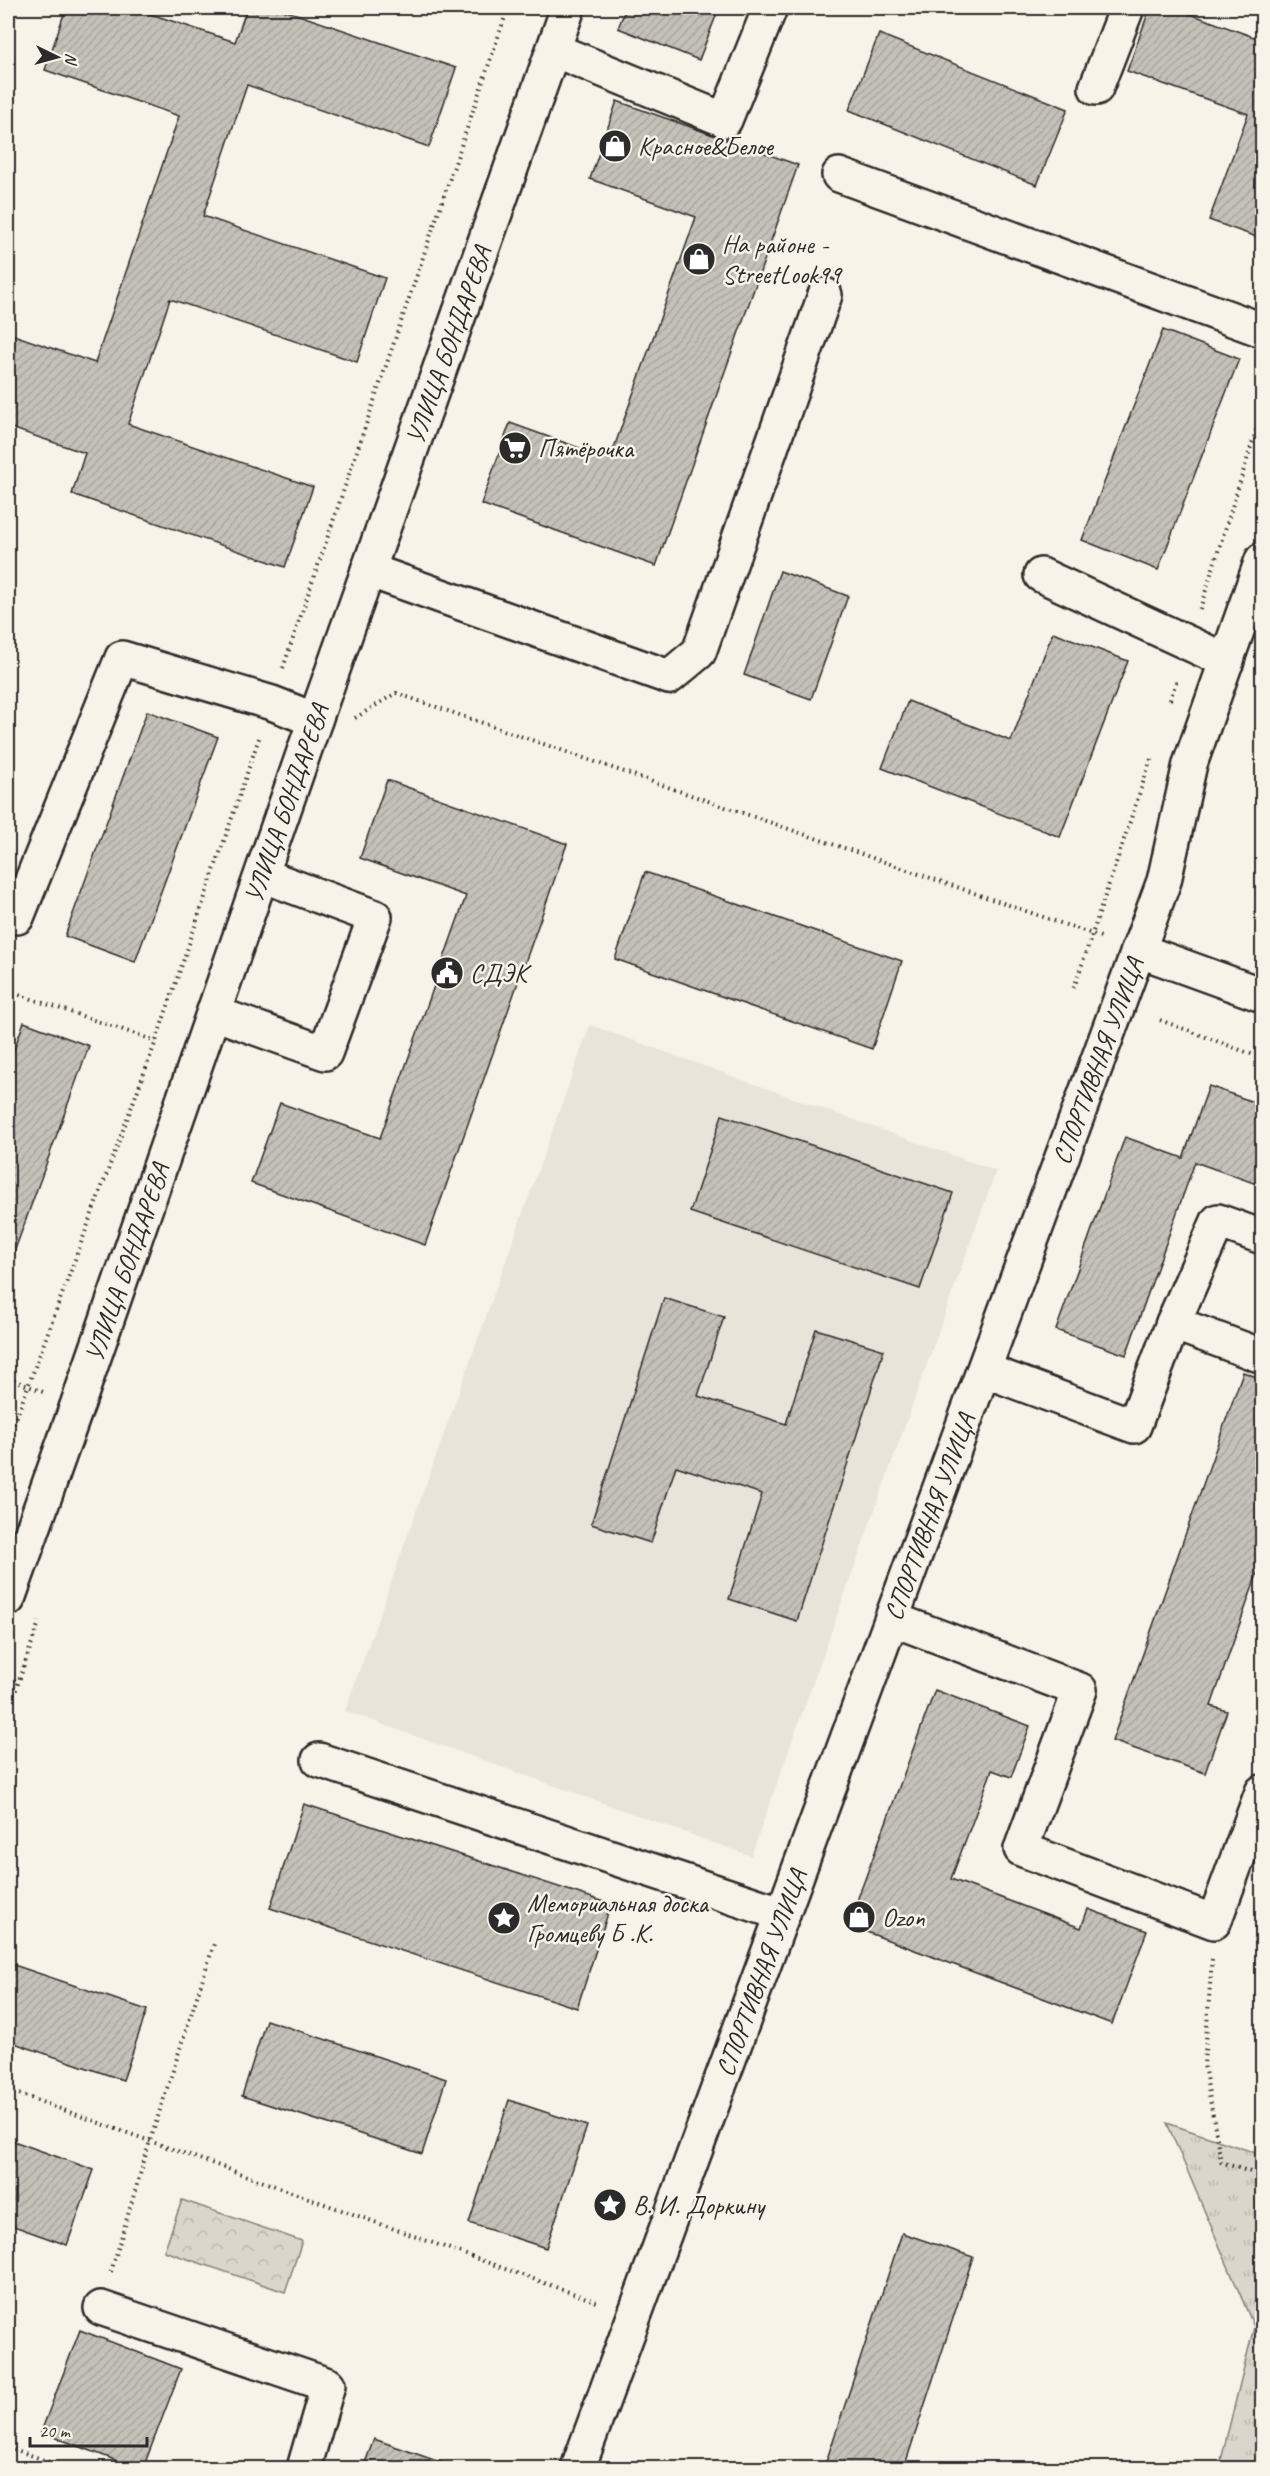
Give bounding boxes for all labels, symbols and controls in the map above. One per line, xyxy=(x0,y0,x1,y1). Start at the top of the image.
north arrow xyxy=(27,27,87,87)
text: N xyxy=(60,52,81,67)
shop icon: Красное&Белое xyxy=(597,128,633,164)
place label: Красное&Белое xyxy=(638,130,774,163)
place label: На районе - StreetLook99 xyxy=(722,228,843,291)
street label: УЛИЦА БОНДАРЕВА xyxy=(398,240,500,449)
shop icon: На районе - StreetLook99 xyxy=(681,241,717,277)
supermarket icon: Пятёрочка xyxy=(497,430,533,466)
place label: Пятёрочка xyxy=(538,432,635,465)
street label: УЛИЦА БОНДАРЕВА xyxy=(237,698,337,907)
street label: СПОРТИВНАЯ УЛИЦА xyxy=(1045,951,1152,1169)
public building icon: СДЭК xyxy=(429,955,465,991)
place label: СДЭК xyxy=(470,957,532,990)
street label: УЛИЦА БОНДАРЕВА xyxy=(78,1157,178,1366)
street label: СПОРТИВНАЯ УЛИЦА xyxy=(877,1407,984,1625)
street label: СПОРТИВНАЯ УЛИЦА xyxy=(708,1863,815,2081)
place label: Мемориальная доска Громцеву Б .К. xyxy=(527,1887,709,1950)
shop icon: Ozon xyxy=(841,1899,877,1935)
place icon: Мемориальная доска Громцеву Б .К. xyxy=(486,1900,522,1936)
place label: Ozon xyxy=(882,1901,925,1934)
place icon: В. И. Доркину xyxy=(592,2187,628,2223)
place label: В. И. Доркину xyxy=(633,2189,766,2222)
scale bar xyxy=(30,2410,147,2448)
text: 20 m xyxy=(39,2420,72,2442)

